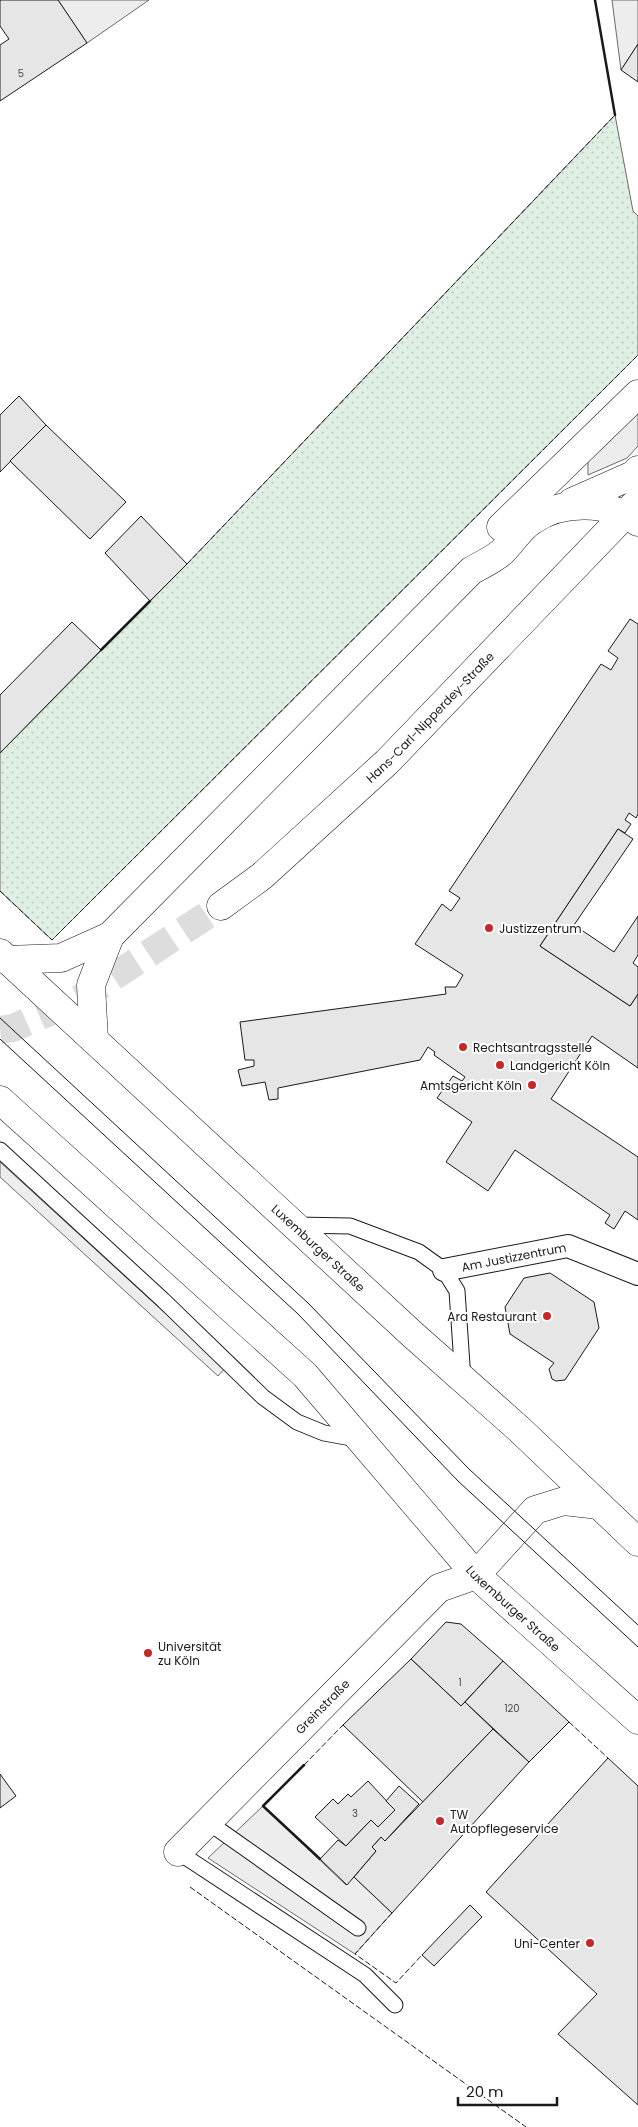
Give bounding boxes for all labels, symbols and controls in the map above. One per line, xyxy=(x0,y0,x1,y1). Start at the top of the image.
house number: 5 xyxy=(18,66,24,81)
street label: Hans-Carl-Nipperdey-Straße xyxy=(362,648,497,786)
place label: Justizzentrum xyxy=(499,920,582,937)
marker: Justizzentrum xyxy=(483,922,495,934)
place label: Rechtsantragsstelle xyxy=(473,1039,592,1056)
marker: Rechtsantragsstelle xyxy=(457,1041,469,1053)
place label: Landgericht Köln xyxy=(510,1057,610,1074)
marker: Landgericht Köln xyxy=(494,1059,506,1071)
place label: Amtsgericht Köln xyxy=(420,1077,522,1094)
marker: Amtsgericht Köln xyxy=(526,1079,538,1091)
street label: Luxemburger Straße xyxy=(268,1200,369,1295)
street label: Am Justizzentrum xyxy=(460,1238,568,1275)
place label: Ara Restaurant xyxy=(447,1308,537,1325)
marker: Ara Restaurant xyxy=(541,1310,553,1322)
street label: Luxemburger Straße xyxy=(463,1561,564,1655)
place label: Universität zu Köln xyxy=(158,1638,221,1669)
marker: Universität zu Köln xyxy=(142,1647,154,1659)
street label: Greinstraße xyxy=(291,1675,353,1737)
house number: 1 xyxy=(458,1675,462,1690)
house number: 120 xyxy=(504,1701,520,1716)
house number: 3 xyxy=(352,1806,358,1821)
place label: TW Autopflegeservice xyxy=(450,1806,558,1837)
marker: TW Autopflegeservice xyxy=(434,1815,446,1827)
place label: Uni-Center xyxy=(514,1935,581,1952)
marker: Uni-Center xyxy=(584,1937,596,1949)
scale bar xyxy=(458,2074,557,2106)
text: 20 m xyxy=(466,2081,504,2102)

